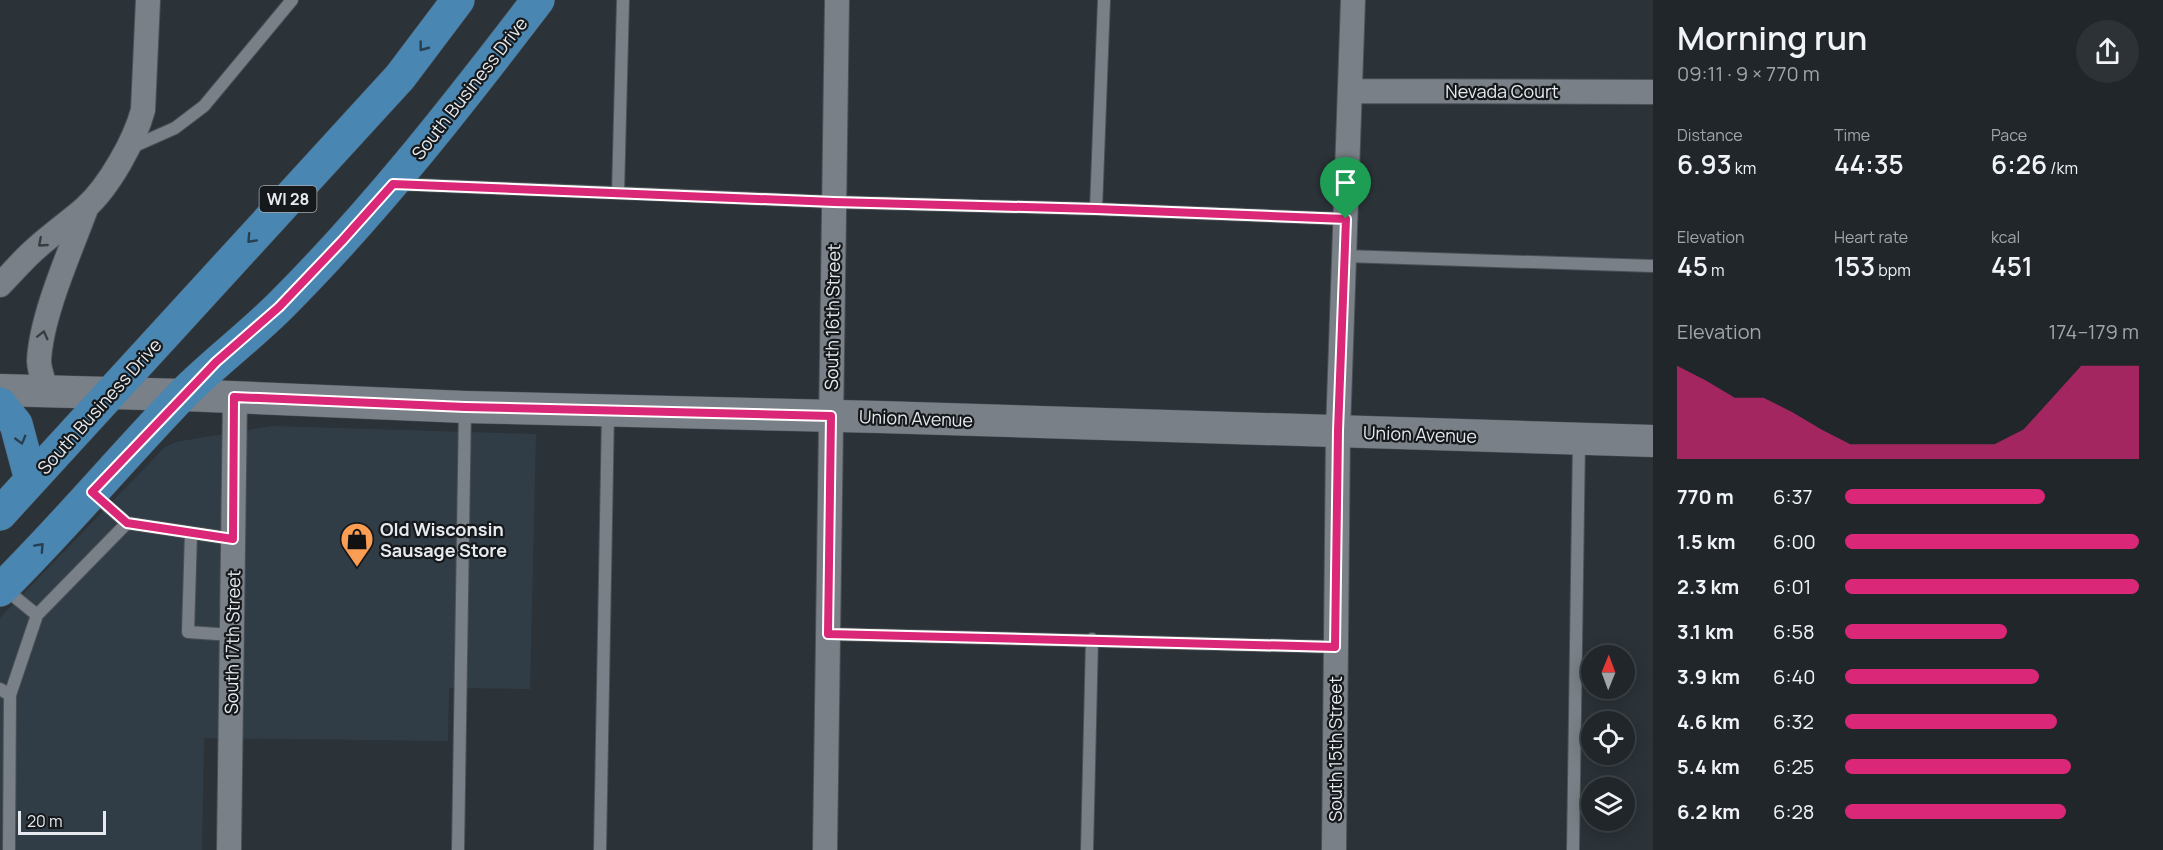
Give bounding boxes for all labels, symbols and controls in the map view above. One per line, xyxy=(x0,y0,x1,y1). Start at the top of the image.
street label: South Business Drive xyxy=(406,12,532,164)
text: Morning run xyxy=(1677,15,1867,60)
button: share xyxy=(2076,20,2139,83)
one-way arrow xyxy=(419,40,430,51)
text: 09:11 · 9 × 770 m xyxy=(1677,60,1820,87)
street label: Nevada Court xyxy=(1445,79,1559,103)
text: Distance xyxy=(1677,124,1743,146)
text: Time xyxy=(1834,124,1870,146)
text: Pace xyxy=(1991,124,2027,146)
text: 6.93 xyxy=(1677,146,1732,182)
text: 44:35 xyxy=(1834,146,1904,182)
text: 6:26 xyxy=(1991,146,2047,182)
pin xyxy=(1320,157,1371,219)
text: km xyxy=(1732,157,1756,179)
text: /km xyxy=(2047,157,2078,179)
icon: arrive xyxy=(1329,166,1362,199)
road number: WI 28 xyxy=(260,186,316,212)
text: Elevation xyxy=(1677,226,1745,248)
text: Heart rate xyxy=(1834,226,1908,248)
text: kcal xyxy=(1991,226,2020,248)
one-way arrow xyxy=(248,232,259,243)
one-way arrow xyxy=(38,236,49,247)
street label: South 16th Street xyxy=(819,244,845,390)
text: 45 xyxy=(1677,248,1708,284)
text: 153 xyxy=(1834,248,1875,284)
text: 451 xyxy=(1991,248,2033,284)
text: m xyxy=(1708,259,1725,281)
text: bpm xyxy=(1875,259,1911,281)
text: Elevation xyxy=(1677,318,1761,345)
text: 174–179 m xyxy=(2049,318,2139,345)
one-way arrow xyxy=(36,330,49,340)
street label: South Business Drive xyxy=(32,333,166,479)
street label: Union Avenue xyxy=(859,404,973,432)
street label: Union Avenue xyxy=(1363,420,1477,448)
one-way arrow xyxy=(13,434,26,444)
text: 770 m xyxy=(1677,483,1734,510)
text: 6:37 xyxy=(1773,483,1813,510)
place label: Old Wisconsin Sausage Store xyxy=(380,517,507,562)
shop icon: Old Wisconsin Sausage Store xyxy=(339,521,375,568)
text: 1.5 km xyxy=(1677,528,1736,555)
text: 6:00 xyxy=(1773,528,1816,555)
one-way arrow xyxy=(33,544,44,554)
street label: South 17th Street xyxy=(219,570,245,714)
text: 2.3 km xyxy=(1677,573,1739,600)
text: 6:01 xyxy=(1773,573,1811,600)
text: 3.1 km xyxy=(1677,618,1734,645)
text: 6:58 xyxy=(1773,618,1815,645)
north arrow xyxy=(1581,645,1635,699)
map controls xyxy=(1581,645,1635,831)
text: 3.9 km xyxy=(1677,663,1740,690)
text: 6:40 xyxy=(1773,663,1815,690)
street label: South 15th Street xyxy=(1323,676,1347,822)
text: 4.6 km xyxy=(1677,708,1740,735)
text: 6:32 xyxy=(1773,708,1814,735)
button: locate xyxy=(1581,711,1635,765)
text: 5.4 km xyxy=(1677,753,1740,780)
text: 6:25 xyxy=(1773,753,1814,780)
button: layers xyxy=(1581,777,1635,831)
text: 6.2 km xyxy=(1677,798,1740,825)
text: 6:28 xyxy=(1773,798,1814,825)
scale bar xyxy=(18,808,106,836)
text: 20 m xyxy=(27,810,63,832)

